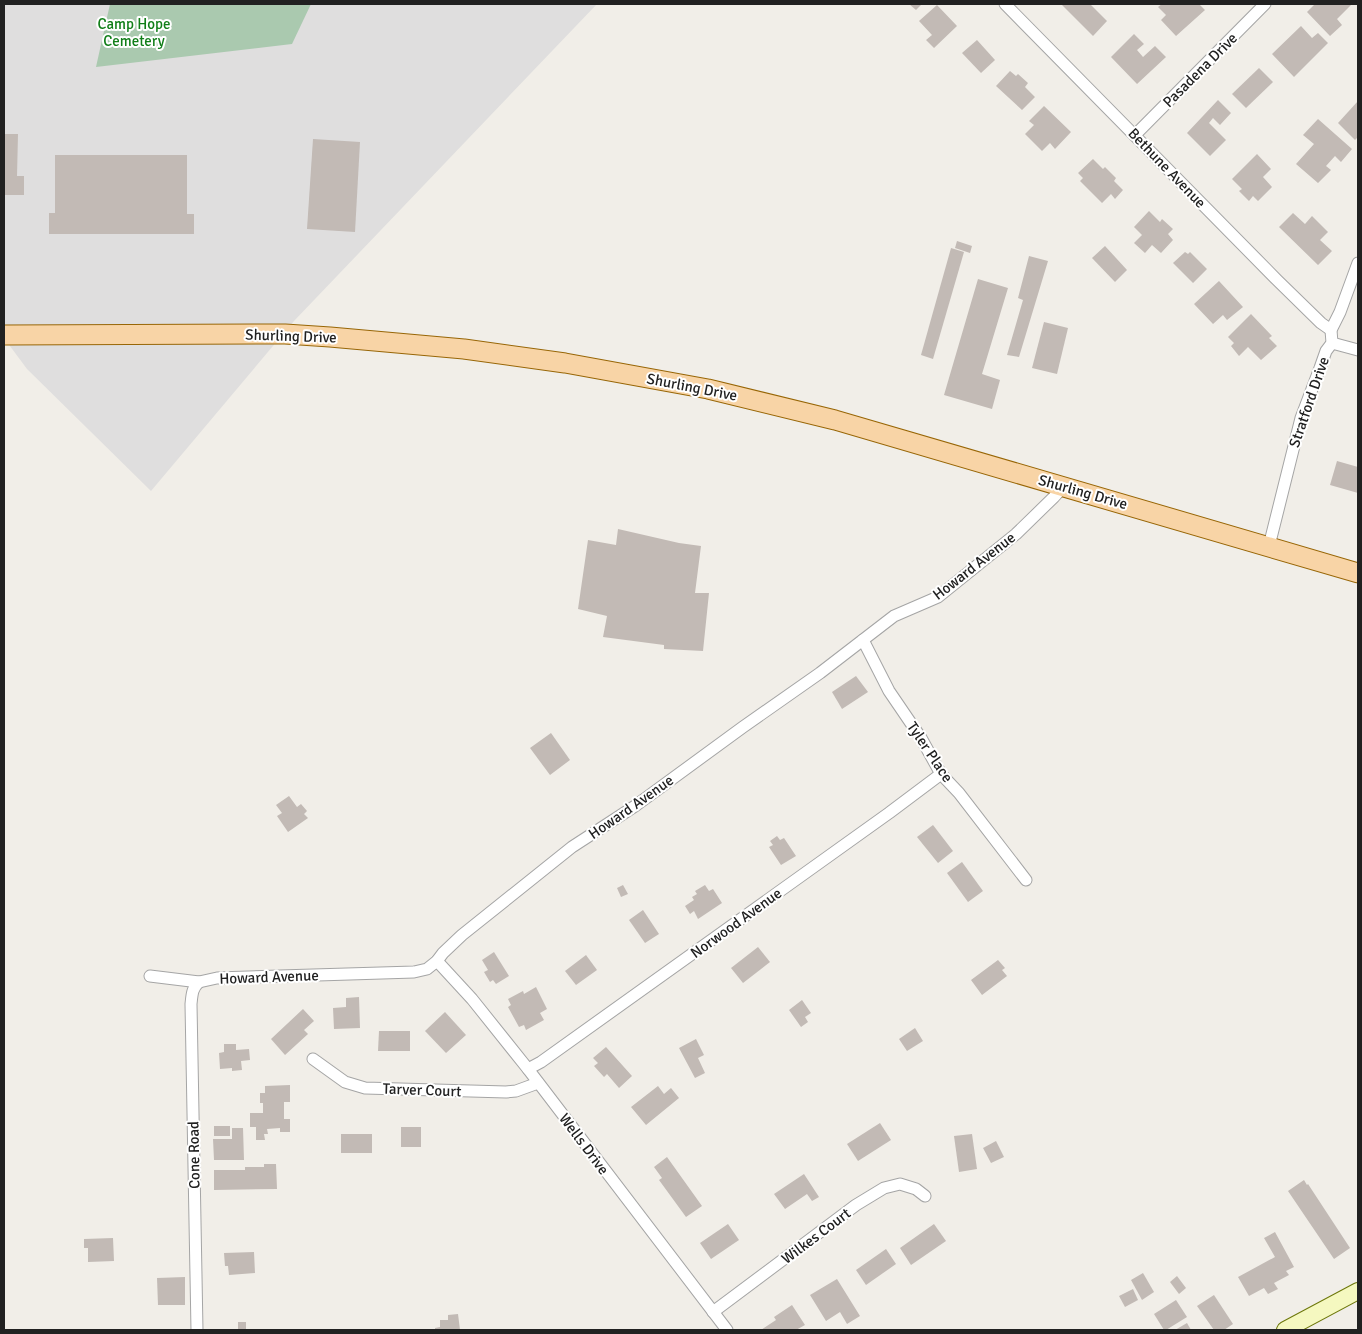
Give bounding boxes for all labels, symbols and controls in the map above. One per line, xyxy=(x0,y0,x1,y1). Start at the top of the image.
park label: Camp Hope Cemetery xyxy=(97,15,171,50)
street label: Pasadena Drive xyxy=(1159,29,1241,111)
street label: Bethune Avenue xyxy=(1124,124,1210,212)
street label: Shurling Drive xyxy=(245,325,337,347)
street label: Stratford Drive xyxy=(1285,354,1333,450)
street label: Shurling Drive xyxy=(645,369,739,405)
street label: Shurling Drive xyxy=(1037,471,1129,513)
street label: Howard Avenue xyxy=(929,528,1019,604)
street label: Tyler Place xyxy=(903,718,957,786)
street label: Howard Avenue xyxy=(585,771,677,843)
street label: Norwood Avenue xyxy=(687,884,785,962)
street label: Howard Avenue xyxy=(219,966,319,988)
street label: Tarver Court xyxy=(382,1080,462,1100)
street label: Wells Drive xyxy=(555,1110,613,1178)
street label: Cone Road xyxy=(184,1121,204,1189)
street label: Wilkes Court xyxy=(778,1204,854,1268)

